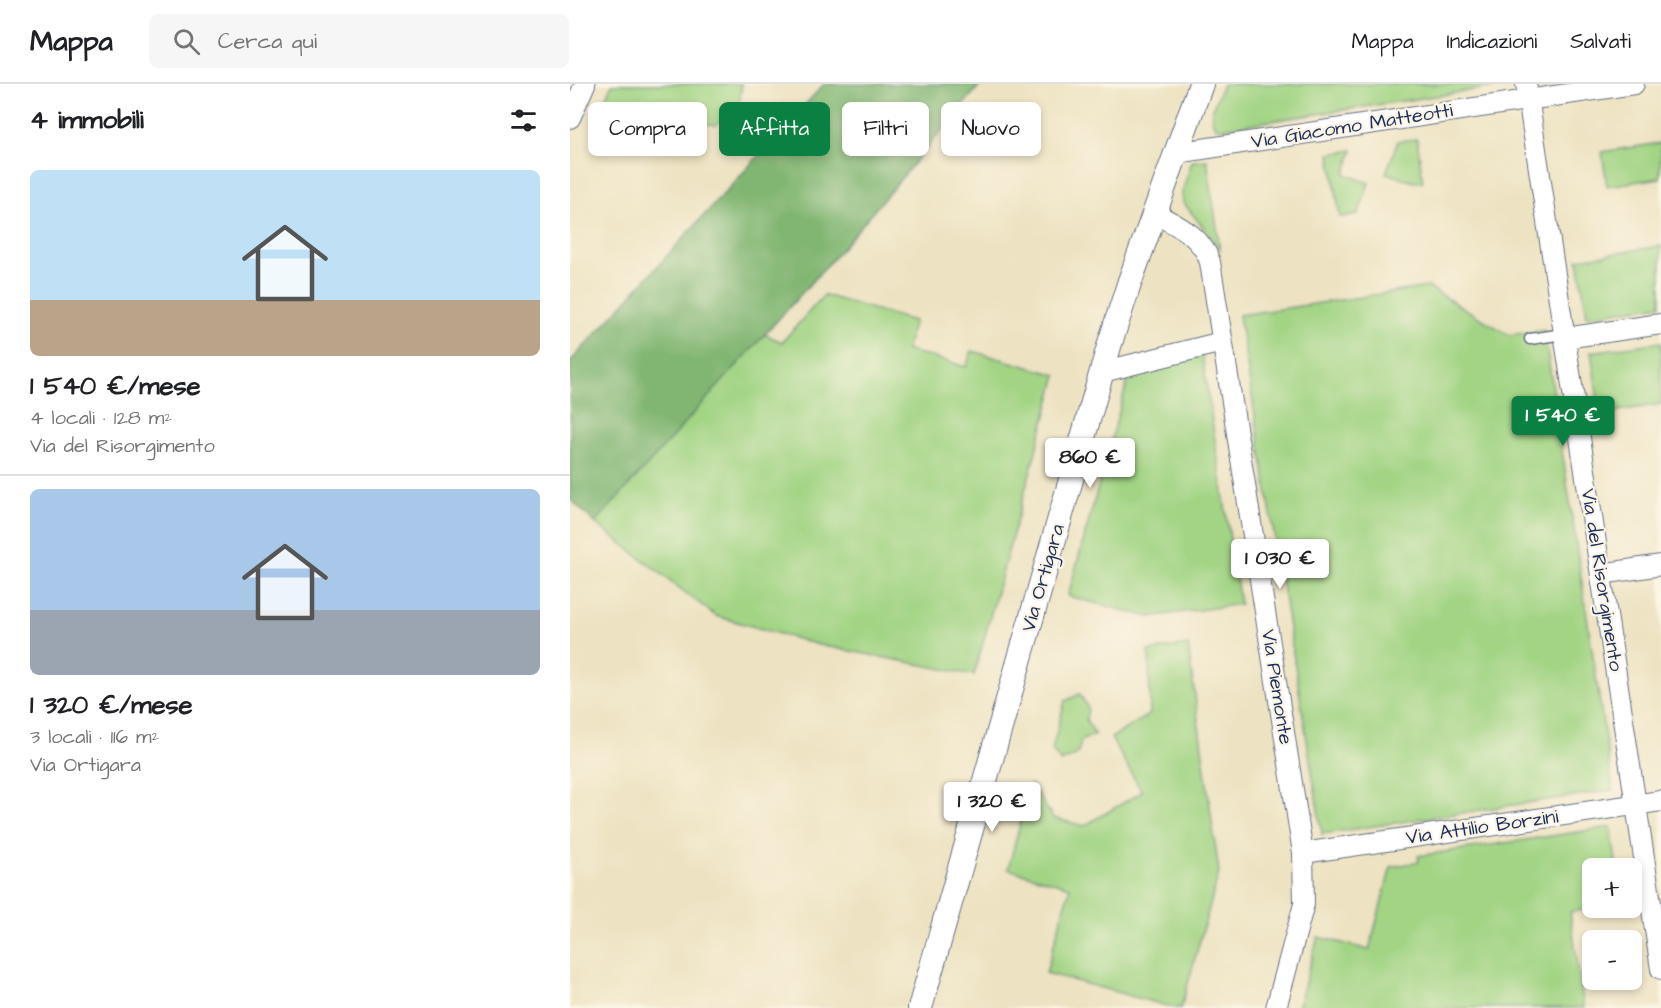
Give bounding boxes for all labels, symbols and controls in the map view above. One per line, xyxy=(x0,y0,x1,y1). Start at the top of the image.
search box xyxy=(149,14,569,68)
text: Mappa xyxy=(30,22,113,61)
icon: search xyxy=(170,25,203,58)
text: Cerca qui xyxy=(218,26,317,57)
text: Mappa xyxy=(1351,27,1414,56)
text: Indicazioni xyxy=(1447,27,1537,56)
text: Salvati xyxy=(1570,27,1631,56)
street label: Via Giacomo Matteotti xyxy=(1249,96,1455,156)
text: 4 immobili xyxy=(30,102,144,138)
chip: Compra xyxy=(588,102,707,156)
chip: Affitta xyxy=(719,102,830,156)
chip: Filtri xyxy=(842,102,929,156)
chip: Nuovo xyxy=(941,102,1041,156)
icon: filters xyxy=(507,104,540,137)
icon: home xyxy=(231,209,339,317)
text: 1 540 €/mese xyxy=(30,368,201,404)
pin: 1 540 € xyxy=(1508,396,1618,447)
text: 1 540 € xyxy=(1526,401,1600,429)
text: 4 locali · 128 m² xyxy=(30,404,172,432)
text: Via del Risorgimento xyxy=(30,432,215,460)
pin: 860 € xyxy=(1048,438,1132,489)
text: 860 € xyxy=(1059,443,1121,471)
street label: Via del Risorgimento xyxy=(1573,487,1630,674)
street label: Via Ortigara xyxy=(1014,521,1073,635)
icon: home xyxy=(231,528,339,636)
pin: 1 030 € xyxy=(1225,539,1335,590)
text: 1 030 € xyxy=(1245,544,1315,572)
street label: Via Piemonte xyxy=(1254,627,1300,747)
text: 1 320 €/mese xyxy=(30,687,193,723)
text: 3 locali · 116 m² xyxy=(30,723,159,751)
text: Via Ortigara xyxy=(30,751,141,779)
pin: 1 320 € xyxy=(937,782,1047,833)
text: 1 320 € xyxy=(958,787,1026,815)
street label: Via Attilio Borzini xyxy=(1404,802,1560,852)
map controls xyxy=(1582,858,1642,990)
button: + xyxy=(1582,858,1642,918)
button: − xyxy=(1582,930,1642,990)

